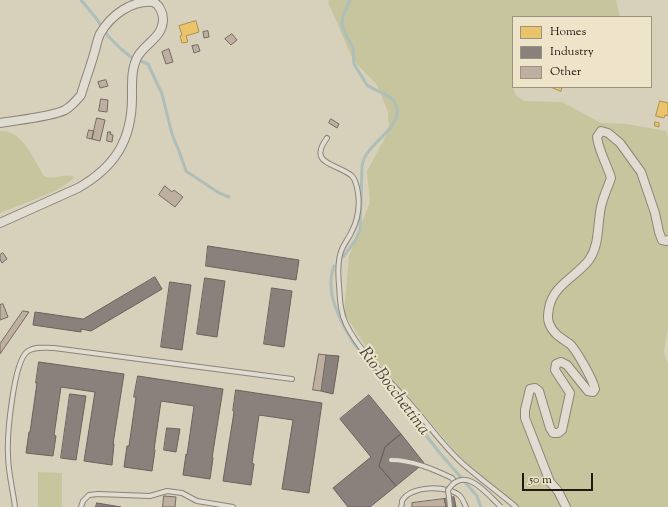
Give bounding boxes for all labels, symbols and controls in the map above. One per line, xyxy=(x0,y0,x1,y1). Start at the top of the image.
legend xyxy=(512,16,652,88)
text: Homes xyxy=(550,23,586,41)
text: Industry xyxy=(550,43,594,61)
text: Other xyxy=(550,63,581,81)
water label: Rio Bocchettina xyxy=(353,344,433,440)
scale bar xyxy=(524,465,595,491)
text: 50 m xyxy=(529,471,552,489)

